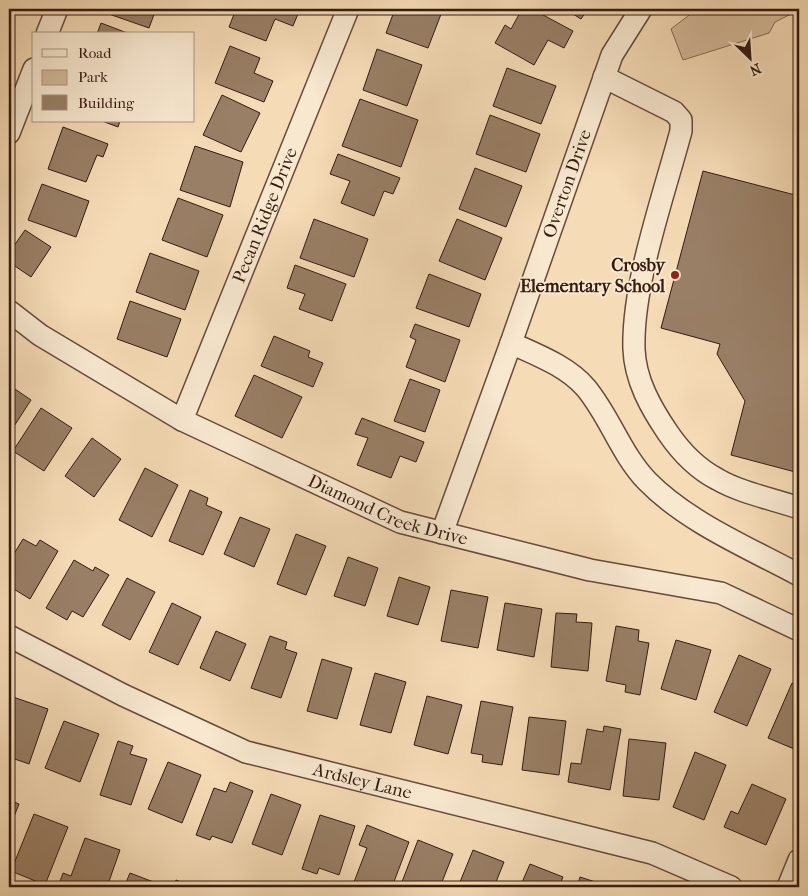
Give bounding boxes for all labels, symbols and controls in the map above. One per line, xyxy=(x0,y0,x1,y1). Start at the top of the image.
legend xyxy=(32,32,195,122)
north arrow xyxy=(726,32,776,82)
text: Road xyxy=(78,44,112,62)
text: N xyxy=(747,59,764,79)
text: Park xyxy=(78,68,108,86)
text: Building xyxy=(78,94,135,112)
street label: Overton Drive xyxy=(538,127,596,241)
street label: Pecan Ridge Drive xyxy=(228,144,302,286)
place label: Crosby Elementary School xyxy=(520,255,666,297)
marker: Crosby Elementary School xyxy=(669,269,681,281)
street label: Diamond Creek Drive xyxy=(305,470,470,549)
street label: Ardsley Lane xyxy=(310,758,414,803)

